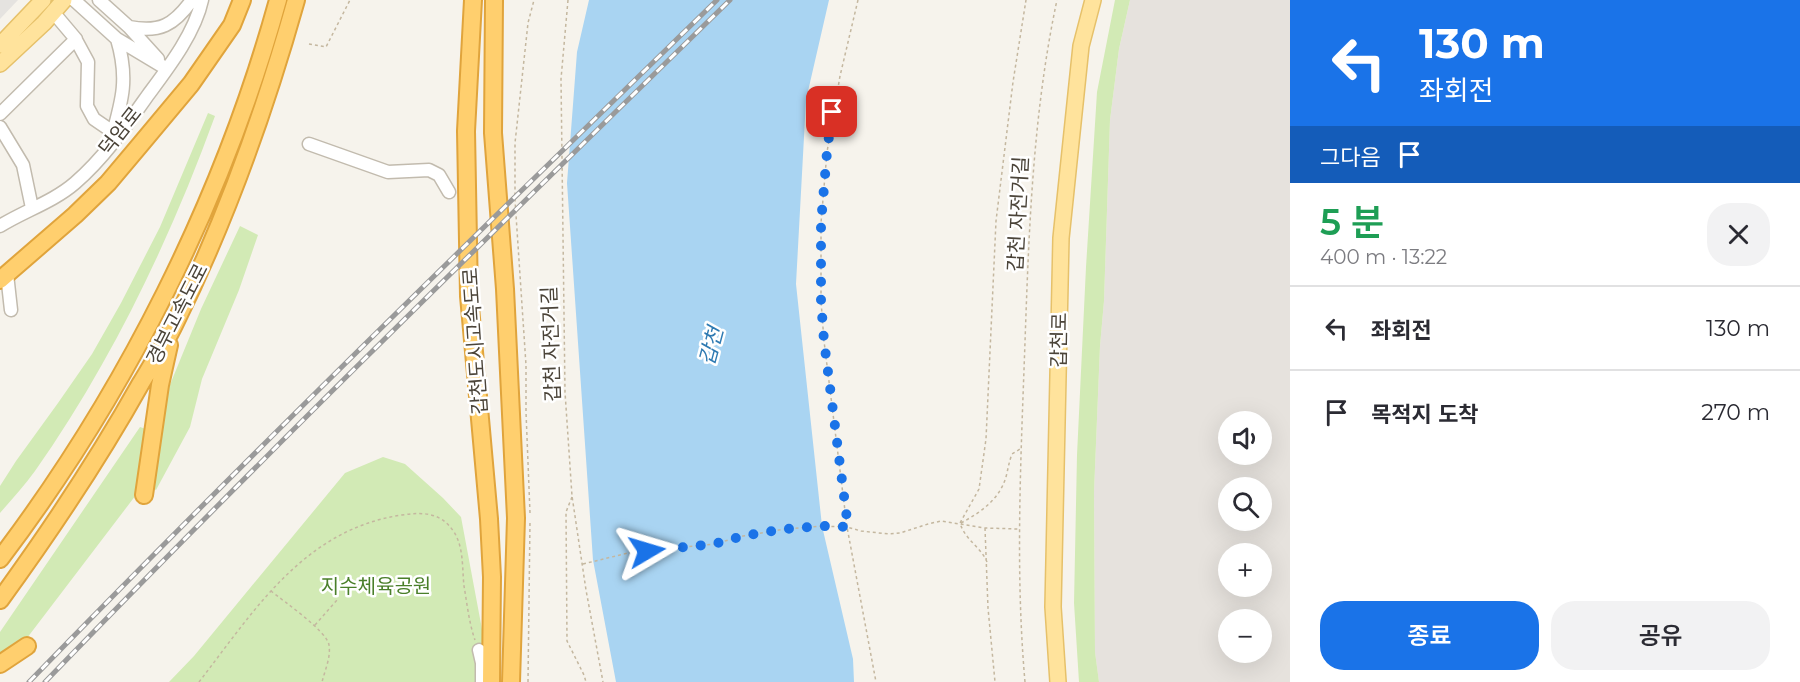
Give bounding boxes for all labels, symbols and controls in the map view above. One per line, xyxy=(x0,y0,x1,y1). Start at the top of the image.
text: 130 m xyxy=(1419,17,1545,69)
icon: left xyxy=(1320,24,1398,102)
text: 좌회전 xyxy=(1419,74,1494,107)
pin xyxy=(806,86,857,137)
icon: arrive xyxy=(815,95,848,128)
street label: 덕암로 xyxy=(94,102,146,160)
icon: arrive xyxy=(1393,138,1426,171)
text: 그다음 xyxy=(1320,144,1381,171)
street label: 갑천 자전거길 xyxy=(1003,156,1033,272)
text: 5 분 xyxy=(1320,200,1384,244)
button: close xyxy=(1707,203,1770,266)
text: 400 m · 13:22 xyxy=(1320,245,1447,269)
street label: 경부고속도로 xyxy=(141,259,213,369)
street label: 갑천도시고속도로 xyxy=(458,267,492,415)
street label: 갑천 자전거길 xyxy=(537,286,565,402)
street label: 갑천로 xyxy=(1047,312,1071,368)
icon: left xyxy=(1320,312,1353,345)
text: 130 m xyxy=(1706,315,1770,342)
text: 좌회전 xyxy=(1371,317,1432,344)
water label: 갑천 xyxy=(694,322,729,368)
icon: arrive xyxy=(1320,396,1353,429)
text: 270 m xyxy=(1701,399,1770,426)
text: 목적지 도착 xyxy=(1371,401,1478,428)
map controls xyxy=(1218,411,1272,663)
button: sound xyxy=(1218,411,1272,465)
button: search xyxy=(1218,477,1272,531)
position arrow xyxy=(615,519,679,583)
button: + xyxy=(1218,543,1272,597)
park label: 지수체육공원 xyxy=(321,574,431,598)
button: 종료 xyxy=(1320,601,1539,670)
button: 공유 xyxy=(1551,601,1770,670)
button: − xyxy=(1218,609,1272,663)

